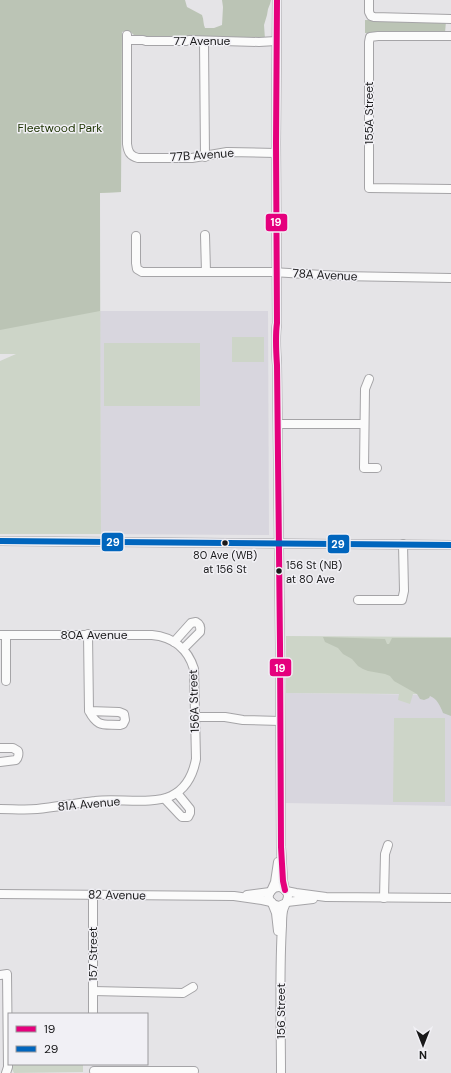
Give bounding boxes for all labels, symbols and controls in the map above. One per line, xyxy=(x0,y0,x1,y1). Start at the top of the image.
street label: 77 Avenue xyxy=(174,33,231,49)
street label: 155A Street xyxy=(361,81,377,145)
park label: Fleetwood Park xyxy=(18,120,102,136)
street label: 77B Avenue xyxy=(170,145,235,165)
line badge: 19 xyxy=(265,213,288,232)
text: 19 xyxy=(271,215,282,229)
street label: 78A Avenue xyxy=(292,265,358,285)
line badge: 29 xyxy=(101,532,124,552)
line badge: 29 xyxy=(327,534,350,554)
text: 29 xyxy=(106,535,120,549)
text: 29 xyxy=(331,537,345,551)
marker: 80 Ave (WB) at 156 St xyxy=(220,538,230,548)
place label: 80 Ave (WB) at 156 St xyxy=(193,548,257,576)
place label: 156 St (NB) at 80 Ave xyxy=(286,558,342,586)
marker: 156 St (NB) at 80 Ave xyxy=(274,566,284,576)
street label: 80A Avenue xyxy=(61,627,128,643)
line badge: 19 xyxy=(269,658,292,677)
text: 19 xyxy=(275,661,286,675)
street label: 156A Street xyxy=(185,669,203,733)
street label: 81A Avenue xyxy=(57,793,121,815)
street label: 82 Avenue xyxy=(88,886,146,904)
street label: 157 Street xyxy=(85,926,101,981)
street label: 156 Street xyxy=(273,983,289,1039)
legend xyxy=(8,1013,148,1065)
text: 19 xyxy=(44,1021,55,1037)
north arrow xyxy=(403,1025,443,1065)
text: 29 xyxy=(44,1041,58,1057)
text: N xyxy=(419,1048,427,1062)

